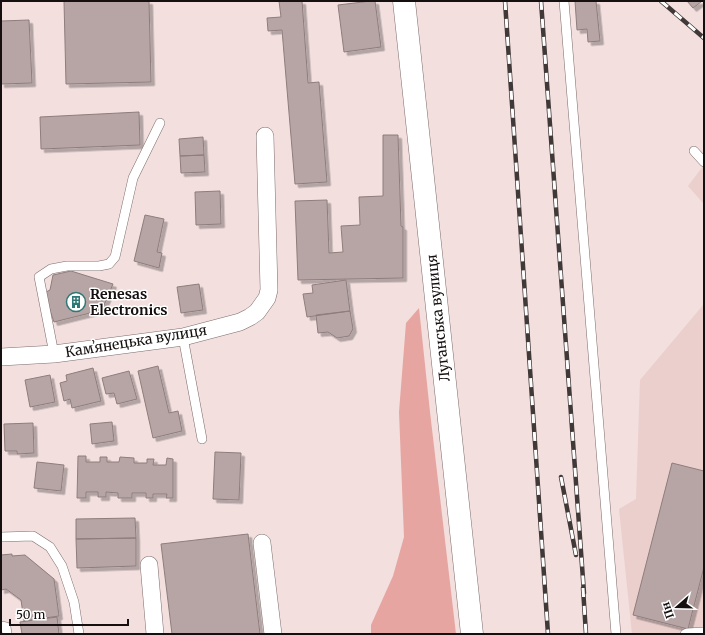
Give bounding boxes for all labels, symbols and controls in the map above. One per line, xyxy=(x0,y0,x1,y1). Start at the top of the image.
street label: Луганська вулиця xyxy=(422,253,454,383)
place label: Renesas Electronics xyxy=(90,285,168,319)
building icon: Renesas Electronics xyxy=(65,291,87,313)
street label: Камʼянецька вулиця xyxy=(64,321,208,361)
north arrow xyxy=(657,587,697,627)
text: Пн xyxy=(658,600,677,621)
scale bar xyxy=(10,601,128,627)
text: 50 m xyxy=(16,607,45,622)

